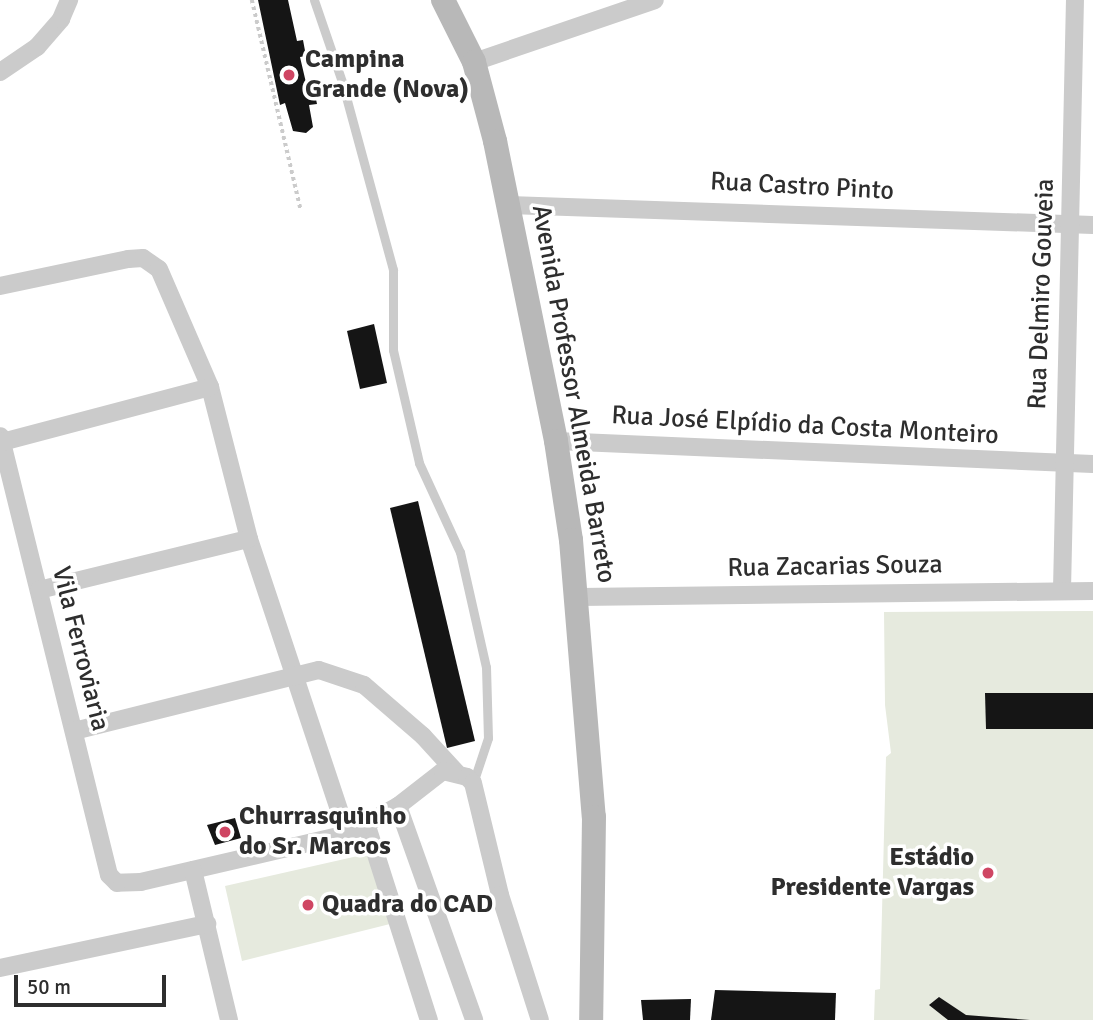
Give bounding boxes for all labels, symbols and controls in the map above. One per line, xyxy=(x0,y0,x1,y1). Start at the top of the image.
place label: Campina Grande (Nova) xyxy=(305,44,469,106)
marker: Campina Grande (Nova) xyxy=(279,65,299,85)
street label: Rua Castro Pinto xyxy=(709,167,895,207)
street label: Rua Delmiro Gouveia xyxy=(1022,178,1062,410)
street label: Avenida Professor Almeida Barreto xyxy=(524,203,622,585)
street label: Rua José Elpídio da Costa Monteiro xyxy=(610,400,1000,452)
street label: Rua Zacarias Souza xyxy=(727,550,943,584)
street label: Vila Ferroviaria xyxy=(45,564,115,734)
place label: Churrasquinho do Sr. Marcos xyxy=(239,801,406,862)
marker: Churrasquinho do Sr. Marcos xyxy=(217,824,233,840)
place label: Estádio Presidente Vargas xyxy=(770,842,974,903)
marker: Estádio Presidente Vargas xyxy=(980,865,996,881)
place label: Quadra do CAD xyxy=(322,889,493,921)
marker: Quadra do CAD xyxy=(300,897,316,913)
scale bar xyxy=(18,960,170,1004)
text: 50 m xyxy=(27,974,71,1000)

